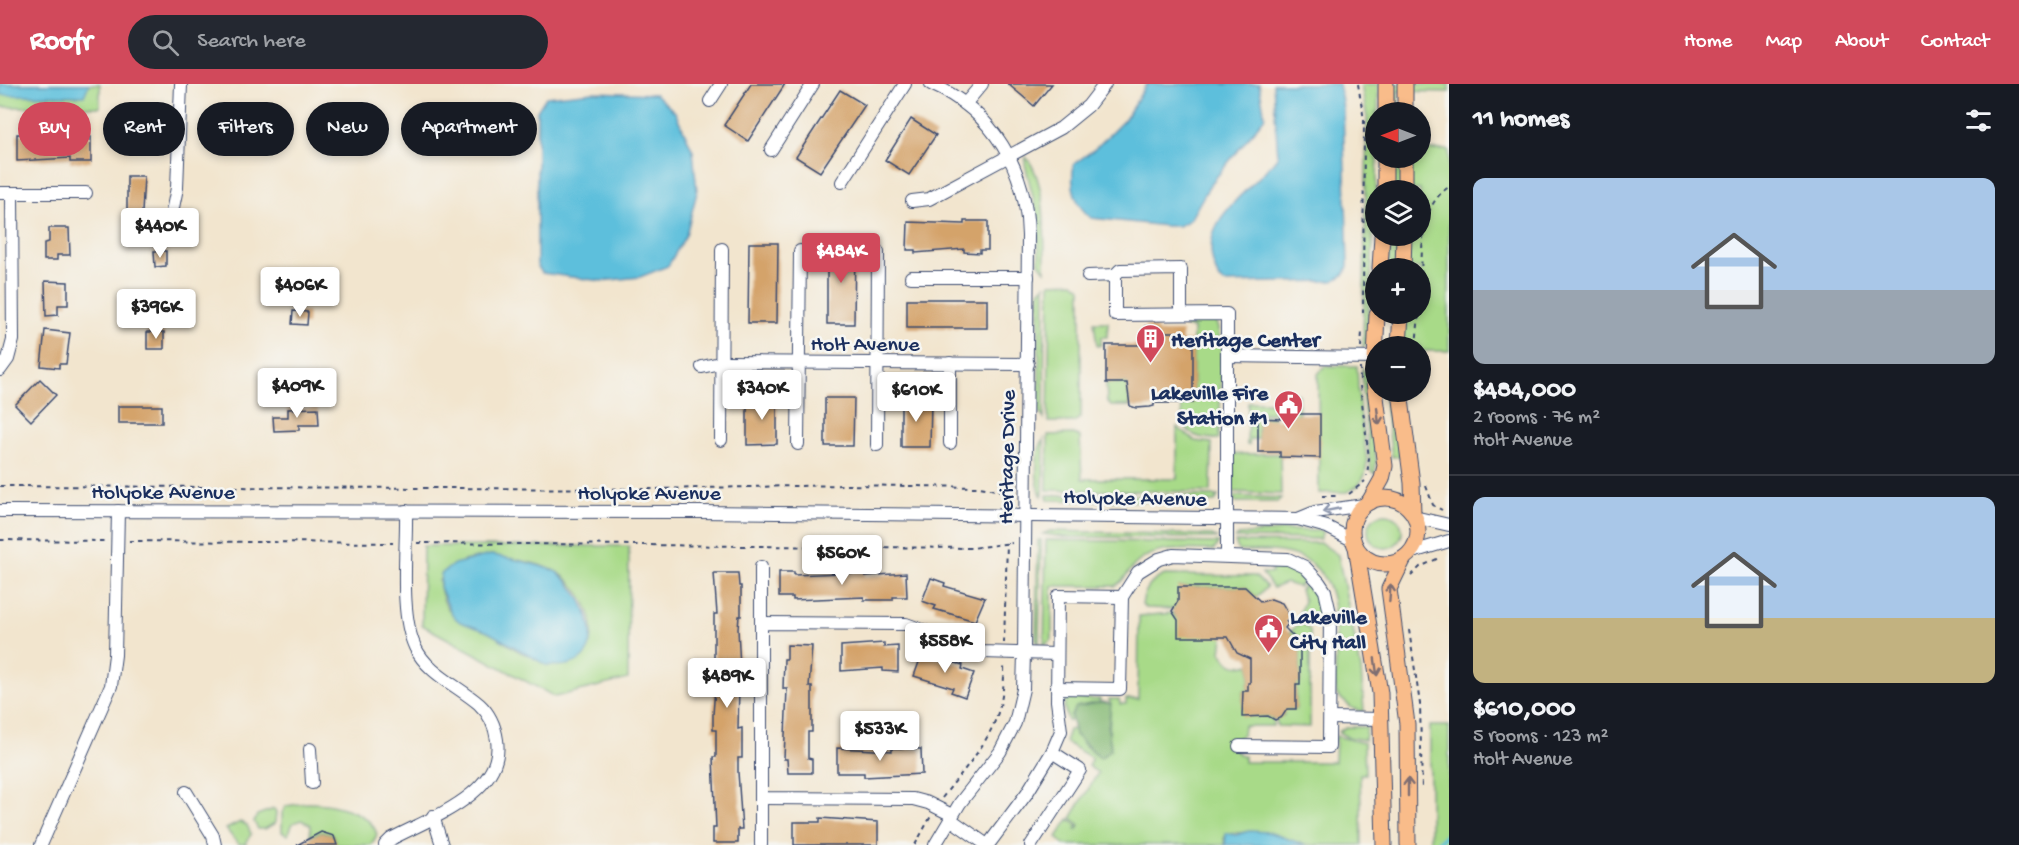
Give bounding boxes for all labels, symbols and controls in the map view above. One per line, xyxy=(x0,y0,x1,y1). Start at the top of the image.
search box xyxy=(128,15,548,69)
text: Roofr xyxy=(30,26,92,59)
icon: search xyxy=(149,26,182,59)
text: Search here xyxy=(197,29,306,55)
text: Home xyxy=(1684,30,1732,55)
text: Map xyxy=(1765,30,1802,55)
text: About xyxy=(1835,30,1888,55)
text: Contact xyxy=(1921,30,1989,55)
chip: Buy xyxy=(18,102,91,156)
chip: Rent xyxy=(103,102,185,156)
chip: Filters xyxy=(197,102,294,156)
chip: New xyxy=(306,102,389,156)
chip: Apartment xyxy=(401,102,537,156)
north arrow xyxy=(1365,102,1431,168)
map controls xyxy=(1365,102,1431,402)
icon: filters xyxy=(1962,104,1995,137)
text: 11 homes xyxy=(1473,105,1569,136)
button: layers xyxy=(1365,180,1431,246)
pin: $440K xyxy=(118,208,202,259)
text: $440K xyxy=(135,216,185,239)
icon: home xyxy=(1680,217,1788,325)
pin: $484K xyxy=(799,233,883,284)
text: $484K xyxy=(816,241,866,264)
button: + xyxy=(1365,258,1431,324)
pin: $406K xyxy=(258,267,342,318)
text: $406K xyxy=(275,275,325,298)
pin: $396K xyxy=(114,289,198,340)
text: $396K xyxy=(131,297,181,320)
building icon: Heritage Center xyxy=(1134,322,1166,364)
place label: Heritage Center xyxy=(1171,329,1322,355)
street label: Holt Avenue xyxy=(810,333,920,359)
button: − xyxy=(1365,336,1431,402)
pin: $409K xyxy=(255,368,339,419)
pin: $340K xyxy=(720,370,804,421)
pin: $610K xyxy=(874,372,958,423)
text: $409K xyxy=(272,376,322,399)
text: $484,000 xyxy=(1473,376,1576,407)
text: $340K xyxy=(736,378,788,401)
text: $610K xyxy=(891,380,941,403)
place label: Lakeville Fire Station #1 xyxy=(1151,382,1269,433)
public building icon: Lakeville Fire Station #1 xyxy=(1273,388,1305,430)
street label: Heritage Drive xyxy=(995,389,1023,525)
one-way arrow xyxy=(1373,406,1384,426)
text: 2 rooms · 76 m² xyxy=(1473,407,1600,430)
text: Holt Avenue xyxy=(1473,430,1572,453)
street label: Holyoke Avenue xyxy=(91,481,235,507)
street label: Holyoke Avenue xyxy=(577,482,721,508)
street label: Holyoke Avenue xyxy=(1063,486,1208,514)
one-way arrow xyxy=(1322,505,1341,516)
pin: $560K xyxy=(800,535,884,586)
icon: home xyxy=(1680,536,1788,644)
text: $560K xyxy=(816,543,868,566)
one-way arrow xyxy=(1385,584,1396,603)
place label: Lakeville City Hall xyxy=(1289,606,1368,657)
public building icon: Lakeville City Hall xyxy=(1253,612,1285,654)
pin: $558K xyxy=(903,623,987,674)
text: $558K xyxy=(919,631,971,654)
one-way arrow xyxy=(1371,657,1382,677)
pin: $489K xyxy=(685,658,769,709)
text: $489K xyxy=(702,666,752,689)
text: $610,000 xyxy=(1473,695,1576,726)
pin: $533K xyxy=(838,711,922,762)
text: $533K xyxy=(854,719,906,742)
text: 5 rooms · 123 m² xyxy=(1473,726,1609,749)
text: Holt Avenue xyxy=(1473,749,1572,772)
one-way arrow xyxy=(1402,777,1414,797)

